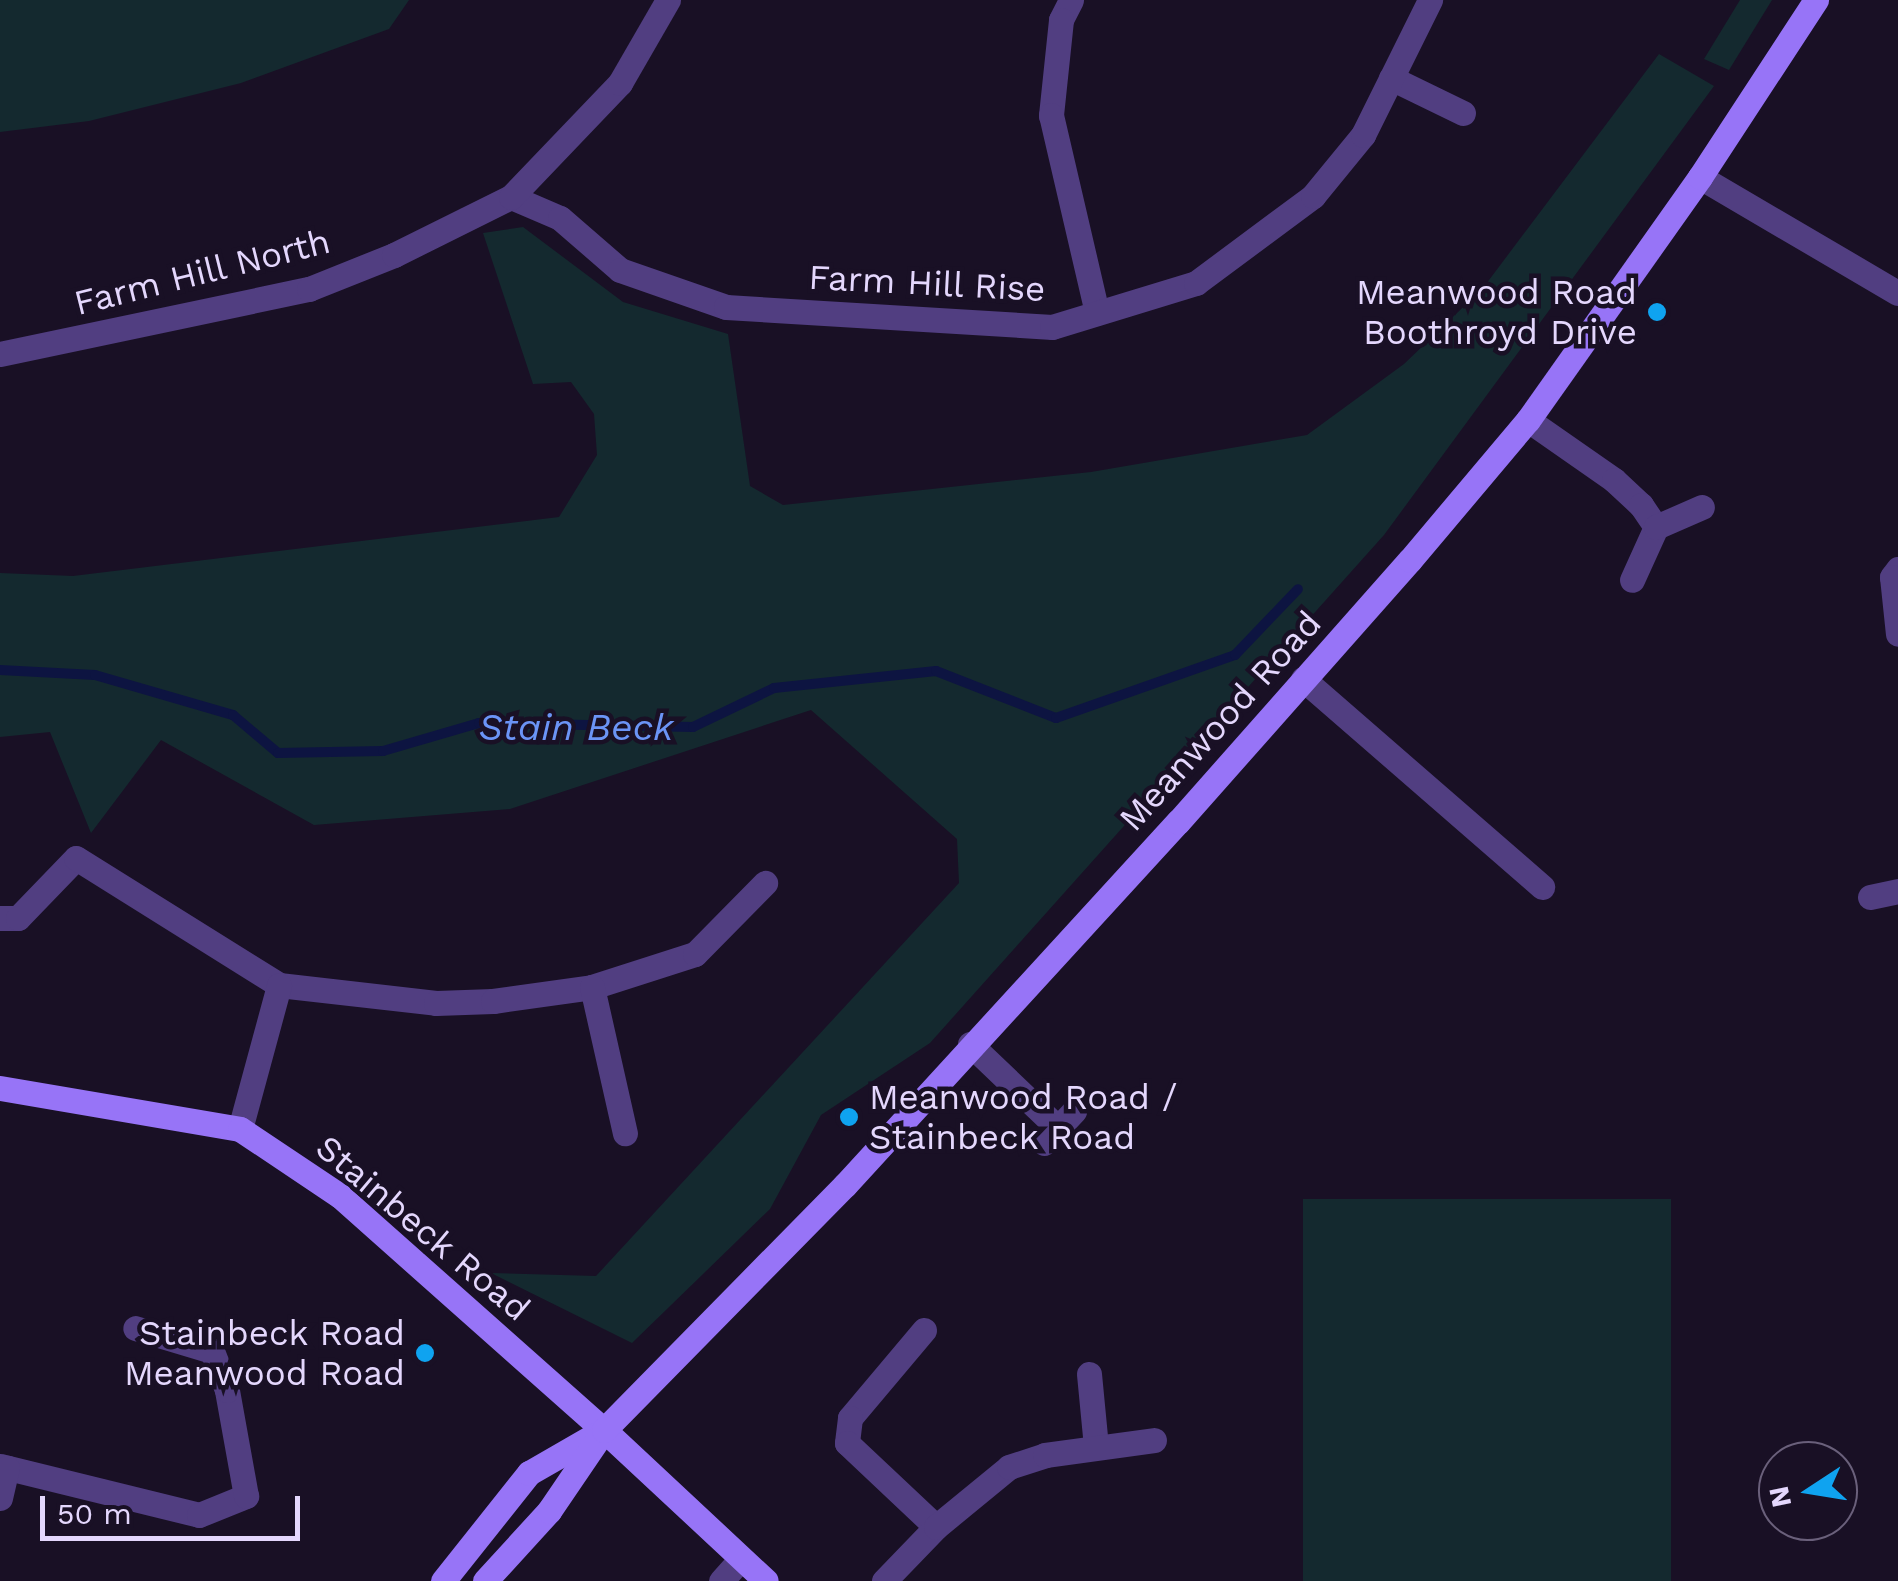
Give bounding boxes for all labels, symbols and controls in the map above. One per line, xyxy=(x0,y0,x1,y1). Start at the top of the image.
street label: Farm Hill North xyxy=(69,220,335,324)
street label: Farm Hill Rise xyxy=(807,256,1047,310)
place label: Meanwood Road Boothroyd Drive xyxy=(1356,271,1637,353)
marker: Meanwood Road Boothroyd Drive xyxy=(1646,301,1668,323)
street label: Meanwood Road xyxy=(1110,603,1330,839)
water label: Stain Beck xyxy=(478,705,674,751)
place label: Meanwood Road / Stainbeck Road xyxy=(869,1076,1177,1158)
marker: Meanwood Road / Stainbeck Road xyxy=(838,1106,860,1128)
street label: Stainbeck Road xyxy=(307,1126,539,1330)
place label: Stainbeck Road Meanwood Road xyxy=(124,1312,405,1394)
marker: Stainbeck Road Meanwood Road xyxy=(414,1342,436,1364)
north arrow xyxy=(1758,1441,1858,1541)
scale bar xyxy=(45,1476,305,1538)
text: N xyxy=(1762,1483,1798,1511)
text: 50 m xyxy=(57,1496,132,1531)

